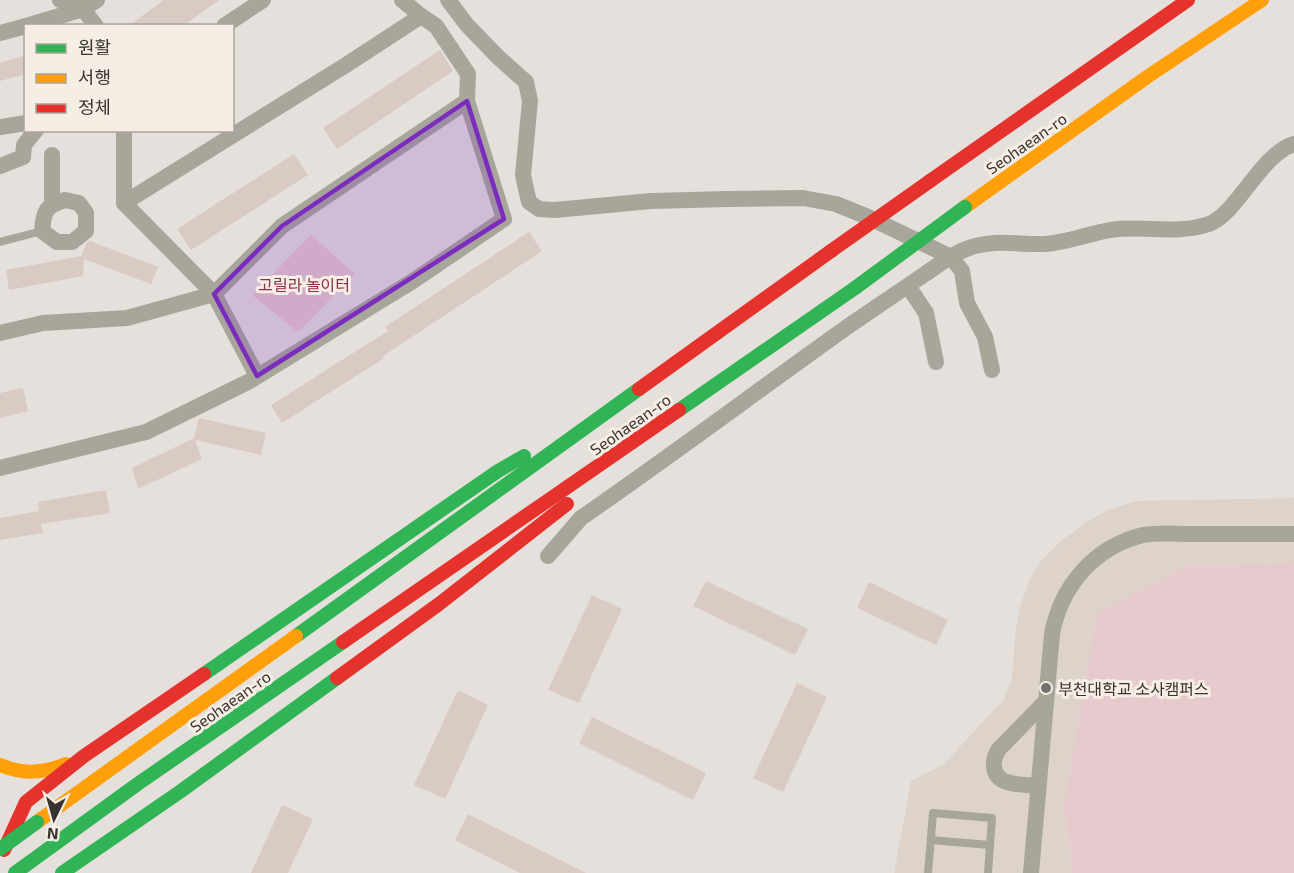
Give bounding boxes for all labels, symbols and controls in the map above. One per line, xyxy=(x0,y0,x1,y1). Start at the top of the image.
legend xyxy=(24,24,234,132)
text: 원활 xyxy=(78,36,111,58)
text: 서행 xyxy=(78,66,111,88)
text: 정체 xyxy=(78,96,111,118)
street label: Seohaean-ro xyxy=(982,108,1070,178)
park label: 고릴라 놀이터 xyxy=(258,275,350,294)
street label: Seohaean-ro xyxy=(586,389,674,459)
street label: Seohaean-ro xyxy=(186,666,274,736)
place label: 부천대학교 소사캠퍼스 xyxy=(1058,679,1209,698)
marker: 부천대학교 소사캠퍼스 xyxy=(1039,681,1053,695)
north arrow xyxy=(24,789,84,849)
text: N xyxy=(46,824,59,844)

